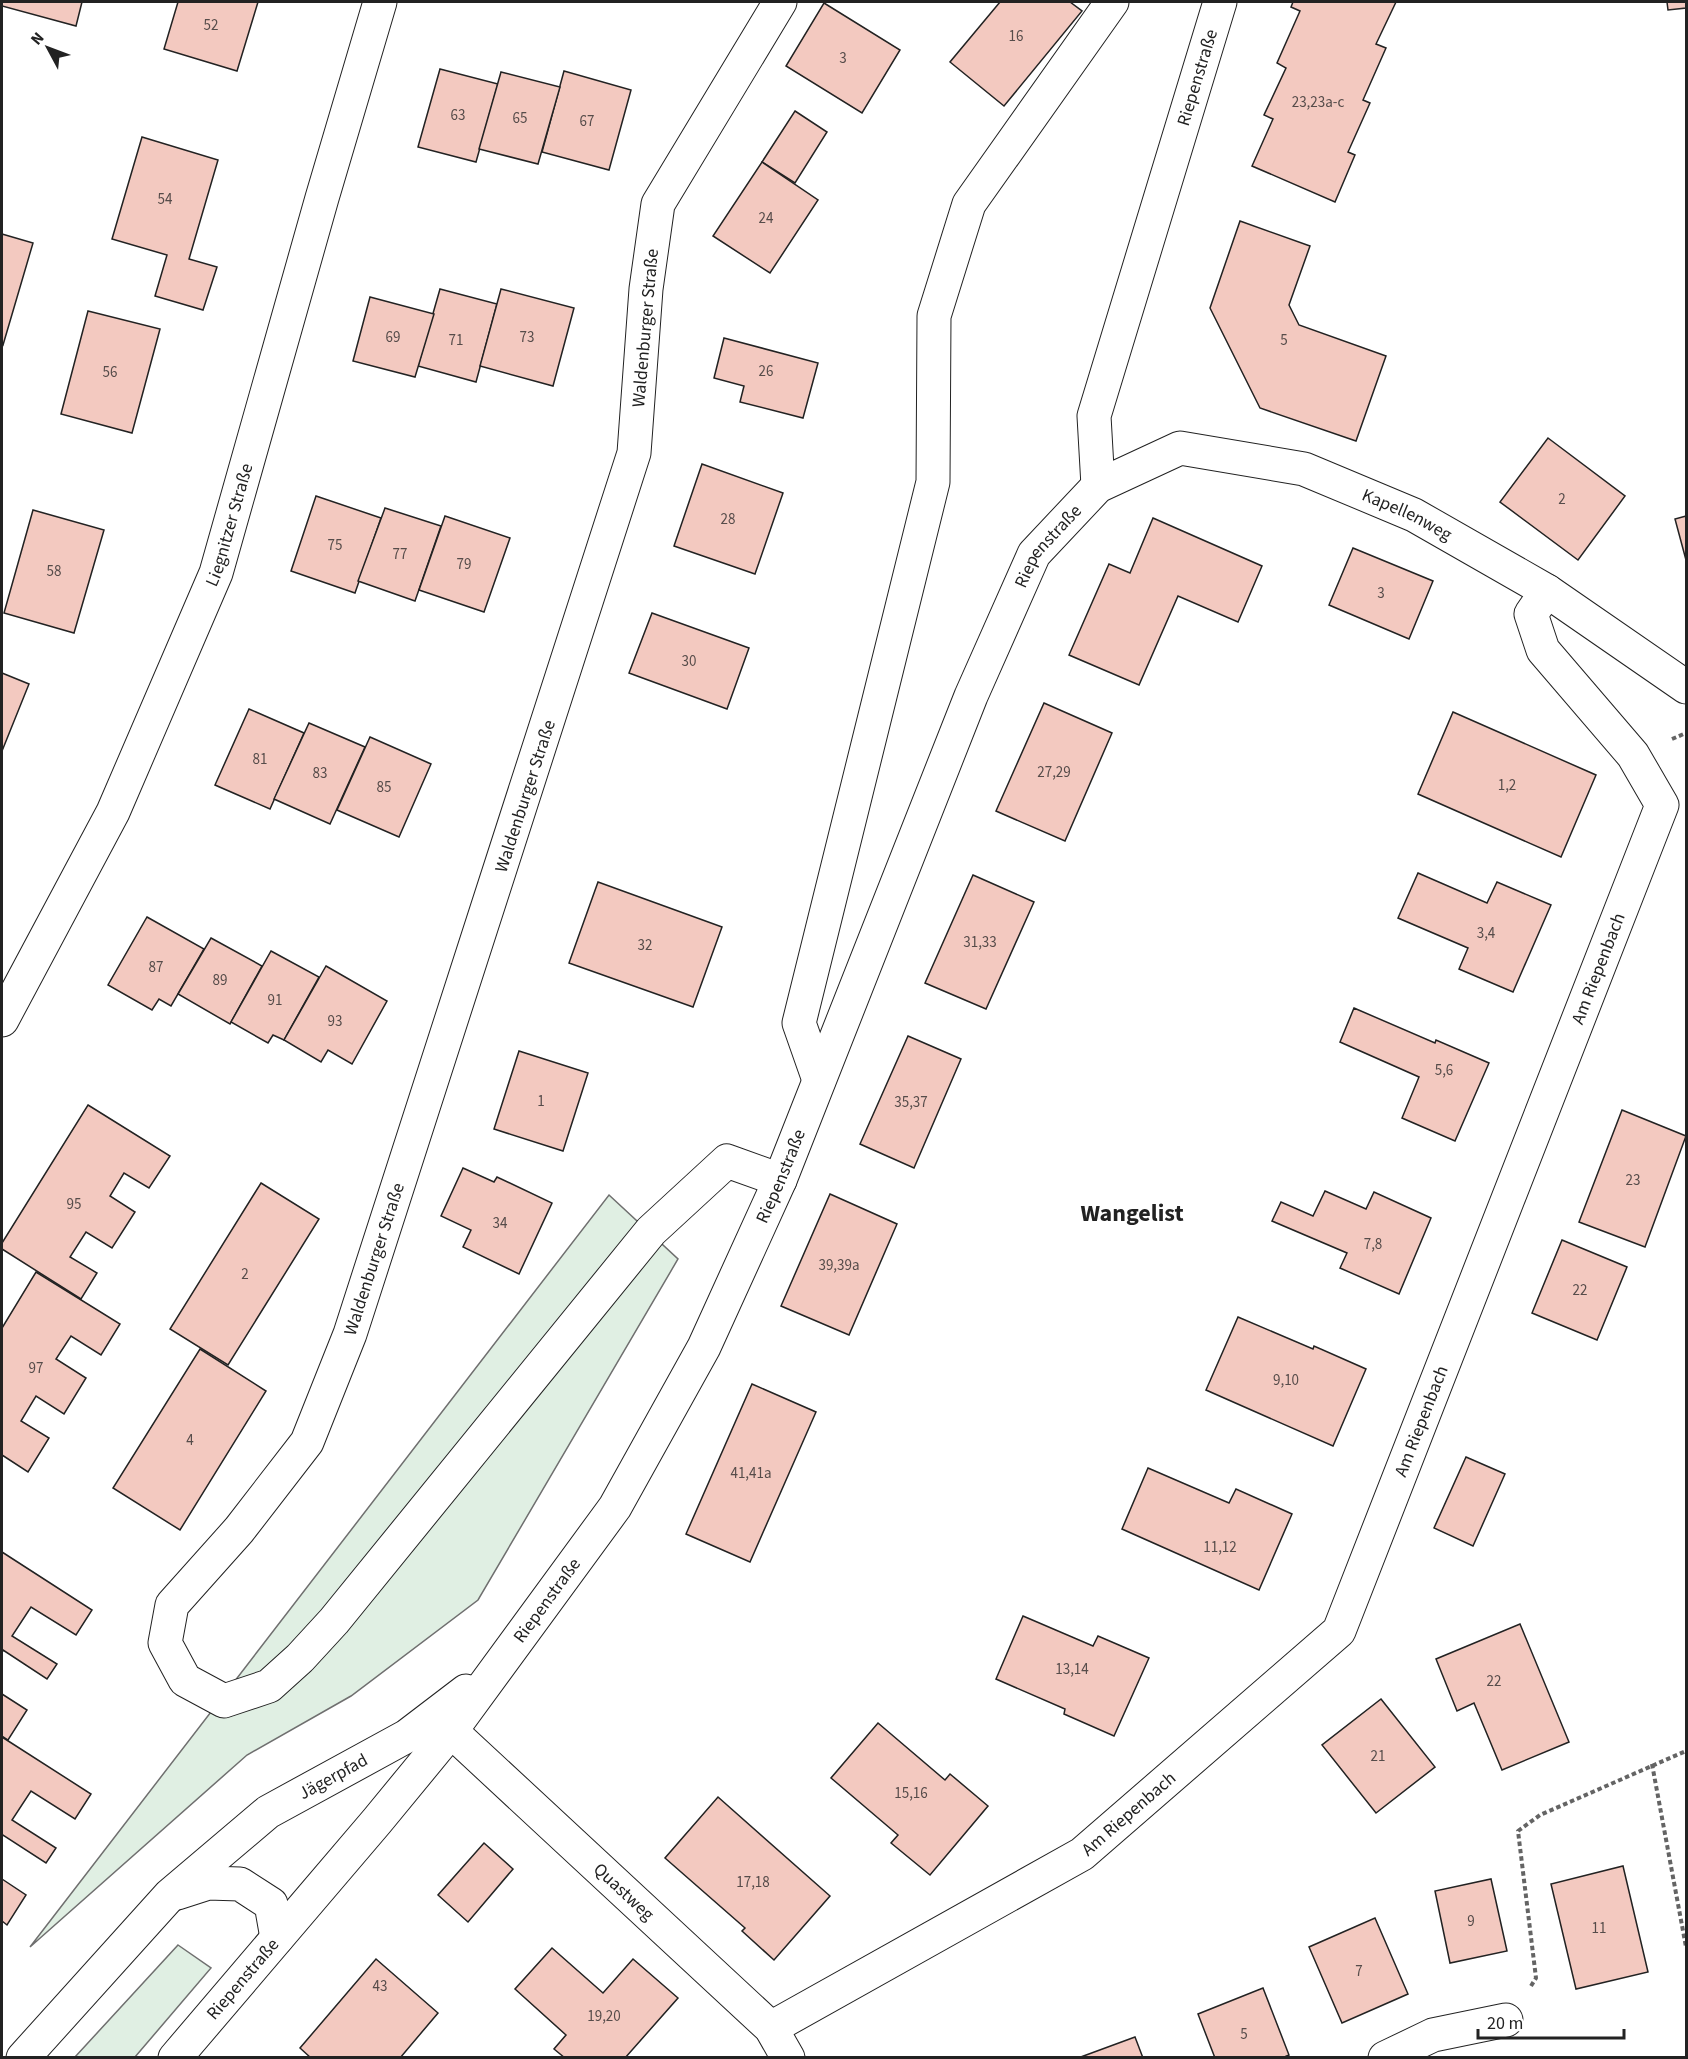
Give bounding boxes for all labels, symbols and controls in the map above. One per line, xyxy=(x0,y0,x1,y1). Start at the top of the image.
house number: 52 xyxy=(204,15,218,36)
north arrow xyxy=(18,18,78,78)
house number: 16 xyxy=(1009,26,1023,47)
street label: Riepenstraße xyxy=(1171,26,1224,129)
text: N xyxy=(26,28,49,50)
house number: 3 xyxy=(839,48,847,69)
house number: 23,23a-c xyxy=(1292,92,1344,113)
house number: 63 xyxy=(451,105,465,126)
house number: 65 xyxy=(513,108,527,129)
house number: 67 xyxy=(580,111,594,132)
house number: 54 xyxy=(158,189,173,210)
house number: 24 xyxy=(759,208,774,229)
street label: Waldenburger Straße xyxy=(626,248,665,408)
house number: 69 xyxy=(386,327,400,348)
house number: 73 xyxy=(520,327,534,348)
house number: 71 xyxy=(449,330,463,351)
house number: 5 xyxy=(1280,330,1288,351)
house number: 26 xyxy=(759,361,773,382)
house number: 56 xyxy=(103,362,117,383)
street label: Liegnitzer Straße xyxy=(200,460,259,591)
street label: Kapellenweg xyxy=(1358,483,1456,547)
house number: 2 xyxy=(1558,489,1566,510)
street label: Riepenstraße xyxy=(1009,499,1087,592)
house number: 28 xyxy=(721,509,735,530)
house number: 75 xyxy=(328,535,342,556)
house number: 77 xyxy=(393,544,407,565)
house number: 79 xyxy=(457,554,471,575)
house number: 58 xyxy=(47,561,61,582)
house number: 3 xyxy=(1377,583,1385,604)
house number: 30 xyxy=(682,651,696,672)
street label: Waldenburger Straße xyxy=(489,717,562,876)
house number: 81 xyxy=(253,749,267,770)
house number: 27,29 xyxy=(1037,762,1071,783)
house number: 83 xyxy=(313,763,327,784)
house number: 1,2 xyxy=(1498,775,1516,796)
house number: 85 xyxy=(377,777,391,798)
street label: Am Riepenbach xyxy=(1565,909,1632,1028)
house number: 3,4 xyxy=(1477,923,1496,944)
house number: 31,33 xyxy=(963,932,997,953)
house number: 32 xyxy=(638,935,652,956)
house number: 87 xyxy=(149,957,163,978)
house number: 89 xyxy=(213,970,227,991)
house number: 91 xyxy=(268,990,282,1011)
house number: 93 xyxy=(328,1011,342,1032)
house number: 5,6 xyxy=(1435,1060,1453,1081)
house number: 1 xyxy=(537,1091,545,1112)
house number: 35,37 xyxy=(894,1092,928,1113)
street label: Riepenstraße xyxy=(750,1125,812,1227)
house number: 23 xyxy=(1626,1170,1640,1191)
street label: Waldenburger Straße xyxy=(338,1180,411,1339)
house number: 95 xyxy=(67,1194,81,1215)
district label: Wangelist xyxy=(1080,1196,1184,1231)
house number: 34 xyxy=(493,1213,508,1234)
house number: 7,8 xyxy=(1364,1234,1382,1255)
house number: 39,39a xyxy=(818,1255,860,1276)
house number: 2 xyxy=(241,1264,249,1285)
house number: 22 xyxy=(1573,1280,1587,1301)
house number: 97 xyxy=(29,1358,43,1379)
street label: Am Riepenbach xyxy=(1388,1362,1455,1481)
house number: 9,10 xyxy=(1273,1370,1299,1391)
house number: 4 xyxy=(186,1430,194,1451)
house number: 41,41a xyxy=(730,1463,772,1484)
house number: 11,12 xyxy=(1203,1537,1237,1558)
street label: Riepenstraße xyxy=(508,1553,587,1648)
house number: 13,14 xyxy=(1055,1659,1089,1680)
house number: 22 xyxy=(1487,1671,1501,1692)
house number: 21 xyxy=(1371,1746,1385,1767)
street label: Jägerpfad xyxy=(294,1748,372,1806)
street label: Am Riepenbach xyxy=(1076,1766,1181,1862)
house number: 15,16 xyxy=(894,1783,928,1804)
street label: Quastweg xyxy=(588,1857,660,1927)
house number: 17,18 xyxy=(736,1872,770,1893)
house number: 9 xyxy=(1467,1911,1475,1932)
house number: 11 xyxy=(1592,1918,1606,1939)
street label: Riepenstraße xyxy=(201,1933,285,2025)
house number: 7 xyxy=(1355,1961,1363,1982)
house number: 43 xyxy=(373,1976,387,1997)
scale bar xyxy=(1478,2002,1624,2040)
house number: 19,20 xyxy=(587,2006,621,2027)
text: 20 m xyxy=(1487,2011,1523,2036)
house number: 5 xyxy=(1240,2024,1248,2045)

